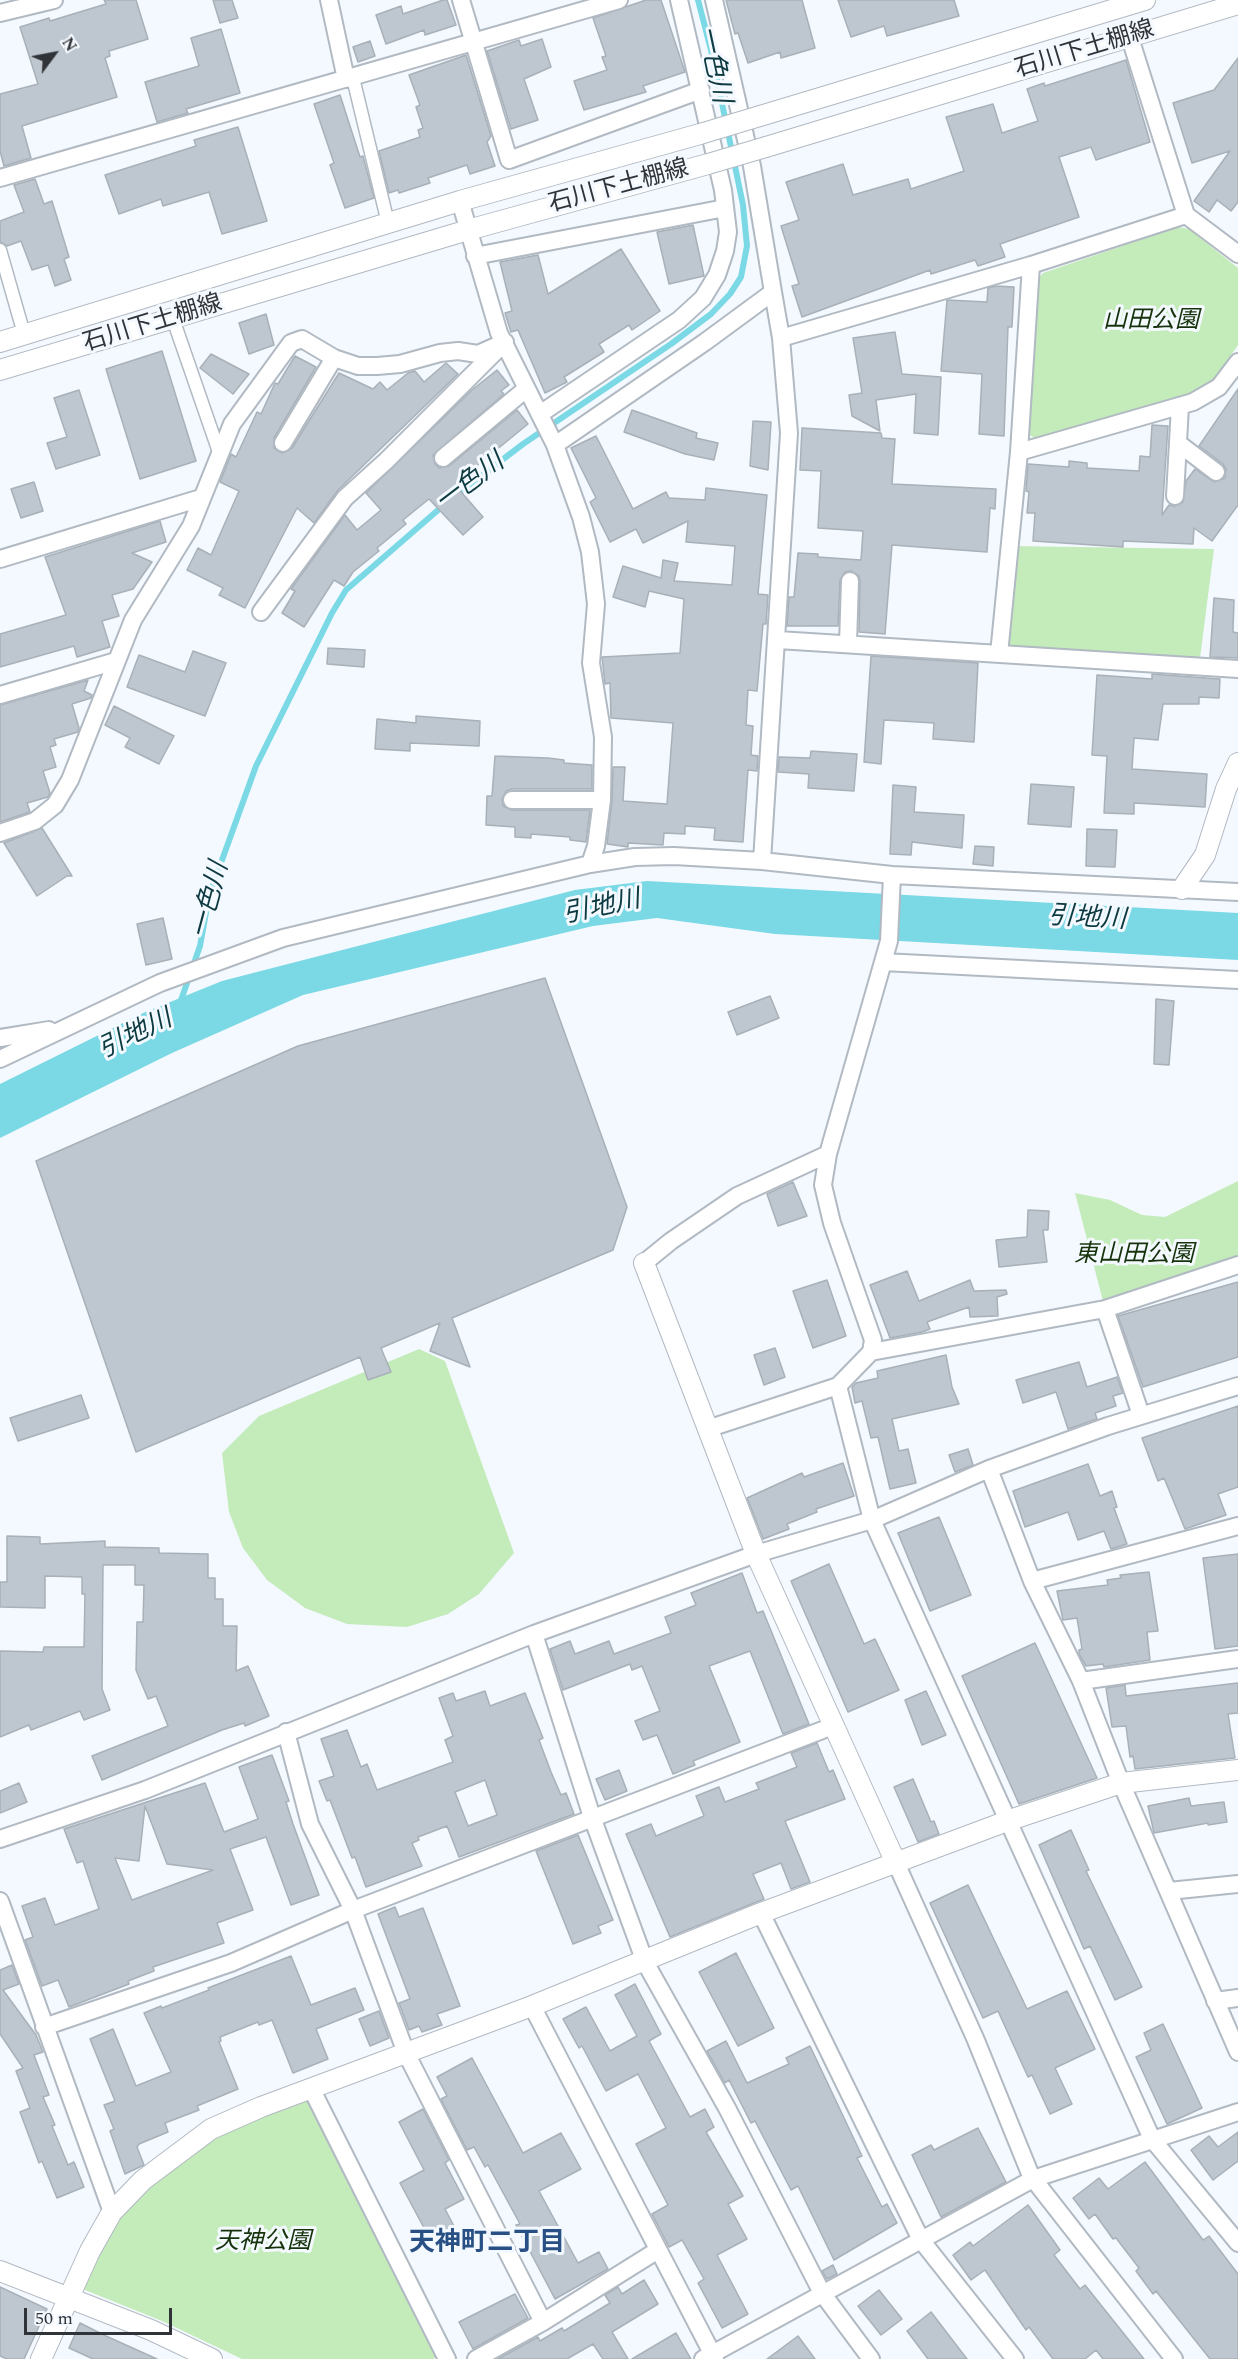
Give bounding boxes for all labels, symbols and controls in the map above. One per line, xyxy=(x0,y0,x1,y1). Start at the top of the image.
street label: 石川下土棚線 xyxy=(1012,16,1158,86)
north arrow xyxy=(24,24,84,84)
water label: 一色川 xyxy=(689,24,735,106)
text: N xyxy=(56,33,83,56)
street label: 石川下土棚線 xyxy=(546,155,692,221)
street label: 石川下土棚線 xyxy=(80,290,226,360)
park label: 山田公園 xyxy=(1103,308,1199,336)
water label: 一色川 xyxy=(430,448,512,520)
water label: 一色川 xyxy=(187,859,237,943)
water label: 引地川 xyxy=(561,886,643,932)
water label: 引地川 xyxy=(1047,902,1127,938)
water label: 引地川 xyxy=(94,1005,178,1067)
park label: 東山田公園 xyxy=(1074,1242,1194,1270)
park label: 天神公園 xyxy=(215,2229,311,2257)
district label: 天神町二丁目 xyxy=(409,2229,565,2261)
scale bar xyxy=(27,2296,176,2334)
text: 50 m xyxy=(35,2305,73,2332)

